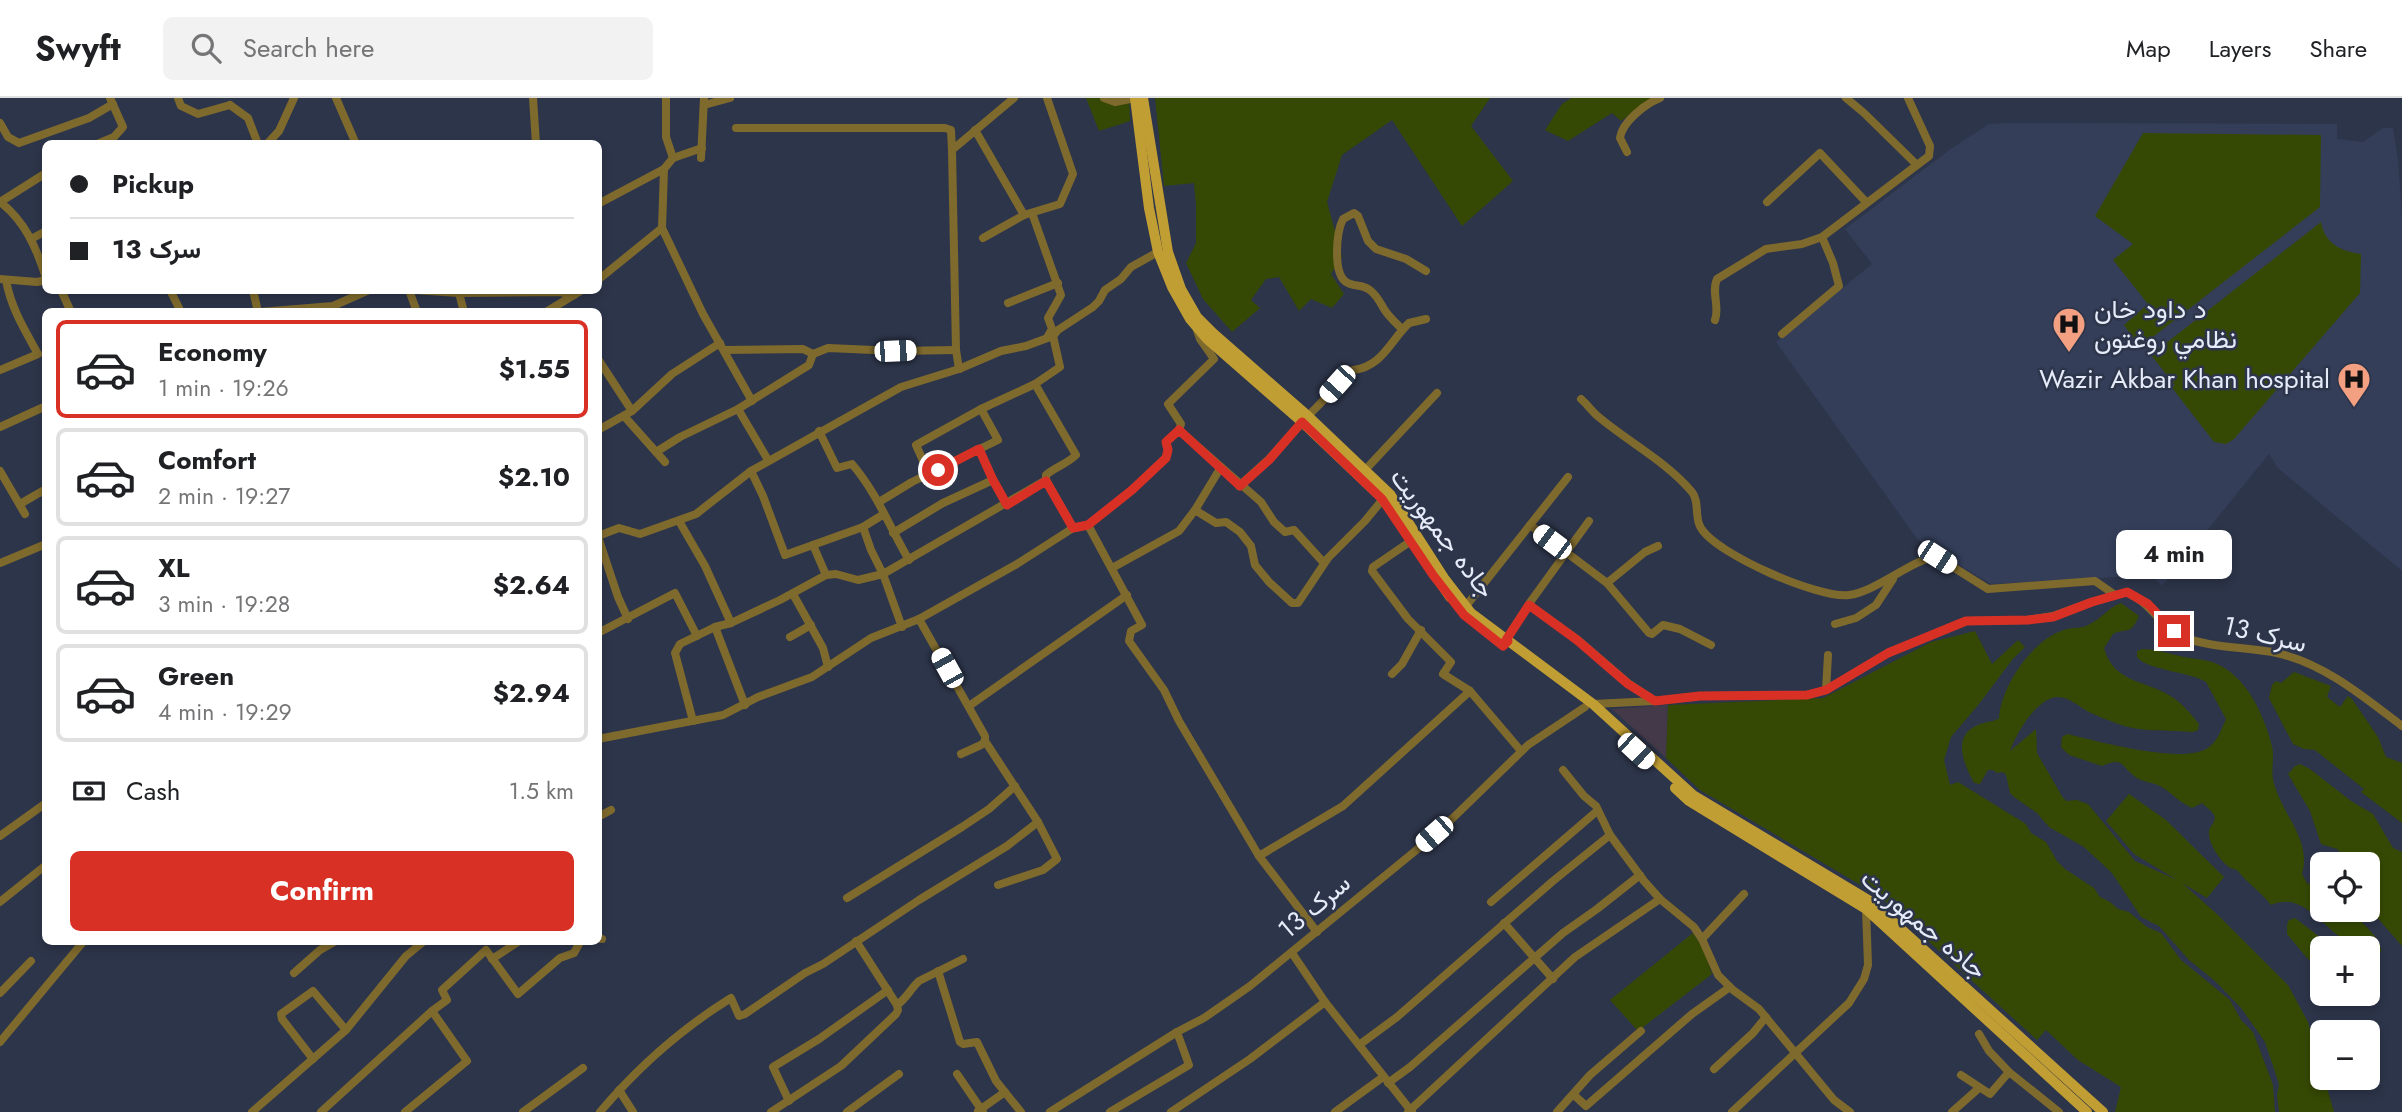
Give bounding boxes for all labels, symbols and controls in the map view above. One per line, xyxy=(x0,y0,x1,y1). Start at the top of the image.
search box xyxy=(163,17,653,80)
text: Swyft xyxy=(35,25,121,72)
icon: search xyxy=(187,29,225,67)
text: Search here xyxy=(243,29,374,67)
text: Map xyxy=(2126,31,2171,66)
text: Layers xyxy=(2209,31,2271,66)
text: Share xyxy=(2309,31,2367,66)
text: Pickup xyxy=(112,165,194,203)
text: سرک 13 xyxy=(112,230,201,268)
place label: د داود خان نظامي روغتون xyxy=(2094,290,2237,360)
hospital icon: د داود خان نظامي روغتون xyxy=(2050,305,2088,354)
text: Economy xyxy=(158,333,267,371)
icon: car xyxy=(74,338,137,401)
car xyxy=(874,340,917,362)
text: $1.55 xyxy=(499,350,570,388)
place label: Wazir Akbar Khan hospital xyxy=(2039,360,2330,398)
hospital icon: Wazir Akbar Khan hospital xyxy=(2335,360,2373,409)
car xyxy=(1316,361,1359,407)
text: 1 min · 19:26 xyxy=(158,371,289,405)
text: Comfort xyxy=(158,441,256,479)
icon: car xyxy=(74,446,137,509)
route start xyxy=(922,454,954,486)
text: $2.10 xyxy=(498,458,570,496)
street label: جاده جمهوریت xyxy=(1381,460,1505,606)
text: 2 min · 19:27 xyxy=(158,479,290,513)
car xyxy=(1529,521,1576,563)
callout: 4 min xyxy=(2116,530,2232,578)
car xyxy=(1914,537,1961,577)
text: 4 min xyxy=(2143,537,2205,571)
text: XL xyxy=(158,549,190,587)
icon: car xyxy=(74,554,137,617)
text: $2.64 xyxy=(493,566,570,604)
text: 3 min · 19:28 xyxy=(158,587,290,621)
street label: سرک 13 xyxy=(2220,606,2310,662)
route end xyxy=(2158,615,2190,647)
car xyxy=(928,645,967,691)
text: Green xyxy=(158,657,234,695)
icon: car xyxy=(74,662,137,725)
text: $2.94 xyxy=(493,674,570,712)
text: 4 min · 19:29 xyxy=(158,695,292,729)
car xyxy=(1614,729,1659,773)
icon: cash xyxy=(70,772,108,810)
text: Cash xyxy=(126,772,180,810)
text: 1.5 km xyxy=(509,774,574,808)
car xyxy=(1412,812,1457,856)
button: Confirm xyxy=(70,851,574,931)
map controls xyxy=(2310,852,2380,1090)
button: locate xyxy=(2310,852,2380,922)
street label: جاده جمهوریت xyxy=(1853,860,1995,988)
street label: سرک 13 xyxy=(1269,864,1359,948)
button: + xyxy=(2310,936,2380,1006)
button: − xyxy=(2310,1020,2380,1090)

